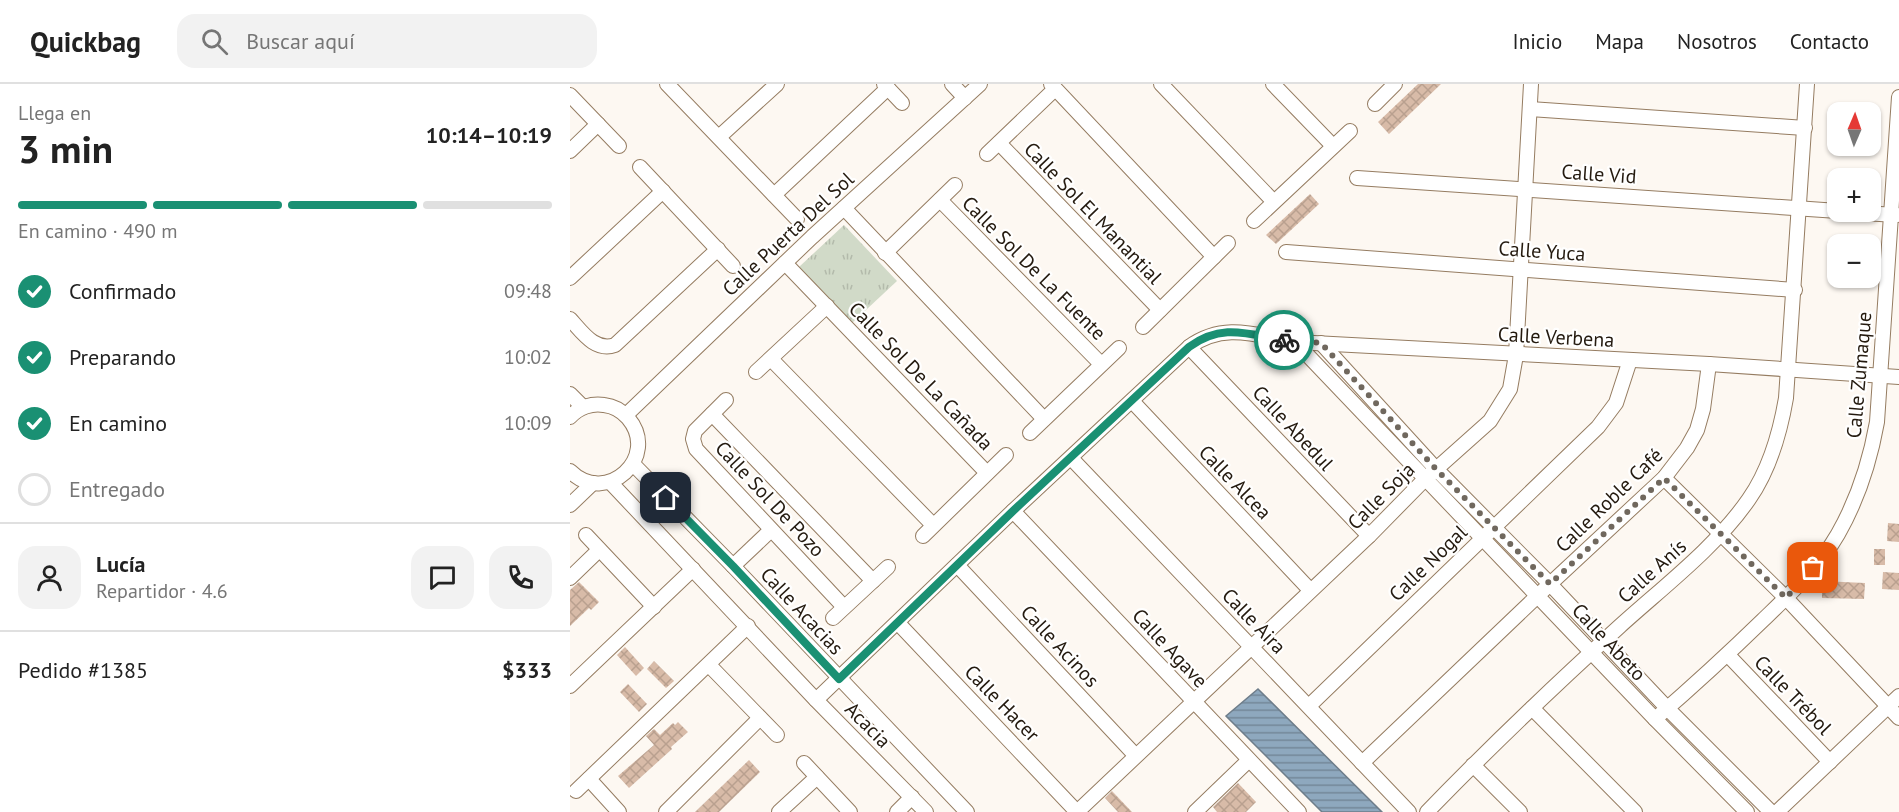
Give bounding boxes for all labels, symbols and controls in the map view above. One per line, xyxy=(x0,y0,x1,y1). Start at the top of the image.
search box xyxy=(177,14,597,68)
text: Quickbag xyxy=(30,23,141,60)
icon: search xyxy=(198,25,231,58)
text: Buscar aquí xyxy=(246,27,355,55)
text: Inicio xyxy=(1513,28,1562,55)
text: Mapa xyxy=(1595,28,1644,55)
text: Nosotros xyxy=(1677,28,1757,55)
text: Contacto xyxy=(1790,28,1869,55)
text: Llega en xyxy=(18,100,91,126)
north arrow xyxy=(1827,102,1881,156)
map controls xyxy=(1827,102,1881,288)
text: 10:14–10:19 xyxy=(426,121,552,149)
text: 3 min xyxy=(18,123,113,174)
street label: Calle Sol El Manantial xyxy=(1018,136,1168,290)
street label: Calle Vid xyxy=(1561,158,1637,190)
street label: Calle Puerta Del Sol xyxy=(717,166,859,302)
button: + xyxy=(1827,168,1881,222)
street label: Calle Sol De La Fuente xyxy=(956,190,1112,346)
text: En camino · 490 m xyxy=(18,218,178,244)
button: − xyxy=(1827,234,1881,288)
street label: Calle Yuca xyxy=(1498,235,1586,267)
icon: check xyxy=(18,275,51,308)
text: Confirmado xyxy=(69,277,176,305)
text: 09:48 xyxy=(504,278,552,304)
street label: Calle Sol De La Cañada xyxy=(843,296,999,456)
courier xyxy=(1254,310,1314,370)
street label: Calle Zumaque xyxy=(1841,311,1877,439)
street label: Calle Verbena xyxy=(1497,321,1615,353)
icon: bike xyxy=(1268,324,1301,357)
icon: check xyxy=(18,341,51,374)
text: Preparando xyxy=(69,343,176,371)
text: 10:02 xyxy=(504,344,552,370)
street label: Calle Abedul xyxy=(1247,380,1339,476)
icon: check xyxy=(18,407,51,440)
text: En camino xyxy=(69,409,167,437)
text: 10:09 xyxy=(504,410,552,436)
street label: Calle Sol De Pozo xyxy=(710,435,830,563)
street label: Calle Alcea xyxy=(1193,439,1277,525)
street label: Calle Roble Café xyxy=(1550,442,1668,558)
street label: Calle Soja xyxy=(1342,457,1420,535)
pin xyxy=(640,472,691,523)
text: Entregado xyxy=(69,475,165,503)
icon: home xyxy=(649,481,682,514)
street label: Calle Nogal xyxy=(1383,519,1473,607)
street label: Calle Anís xyxy=(1612,533,1692,609)
pin xyxy=(1787,542,1838,593)
button: person xyxy=(18,546,81,609)
button: chat xyxy=(411,546,474,609)
button: phone xyxy=(489,546,552,609)
text: Lucía xyxy=(96,550,146,578)
icon: bag xyxy=(1796,551,1829,584)
street label: Calle Acacias xyxy=(755,562,849,660)
text: Repartidor · 4.6 xyxy=(96,578,228,604)
street label: Calle Aira xyxy=(1216,583,1292,659)
street label: Calle Abeto xyxy=(1566,597,1652,687)
street label: Calle Acinos xyxy=(1015,599,1105,693)
street label: Calle Agave xyxy=(1127,603,1213,693)
street label: Calle Trébol xyxy=(1749,650,1837,740)
text: Pedido #1385 xyxy=(18,656,148,684)
text: $333 xyxy=(502,656,552,684)
street label: Calle Hacer xyxy=(959,659,1045,747)
street label: Acacia xyxy=(839,696,897,754)

